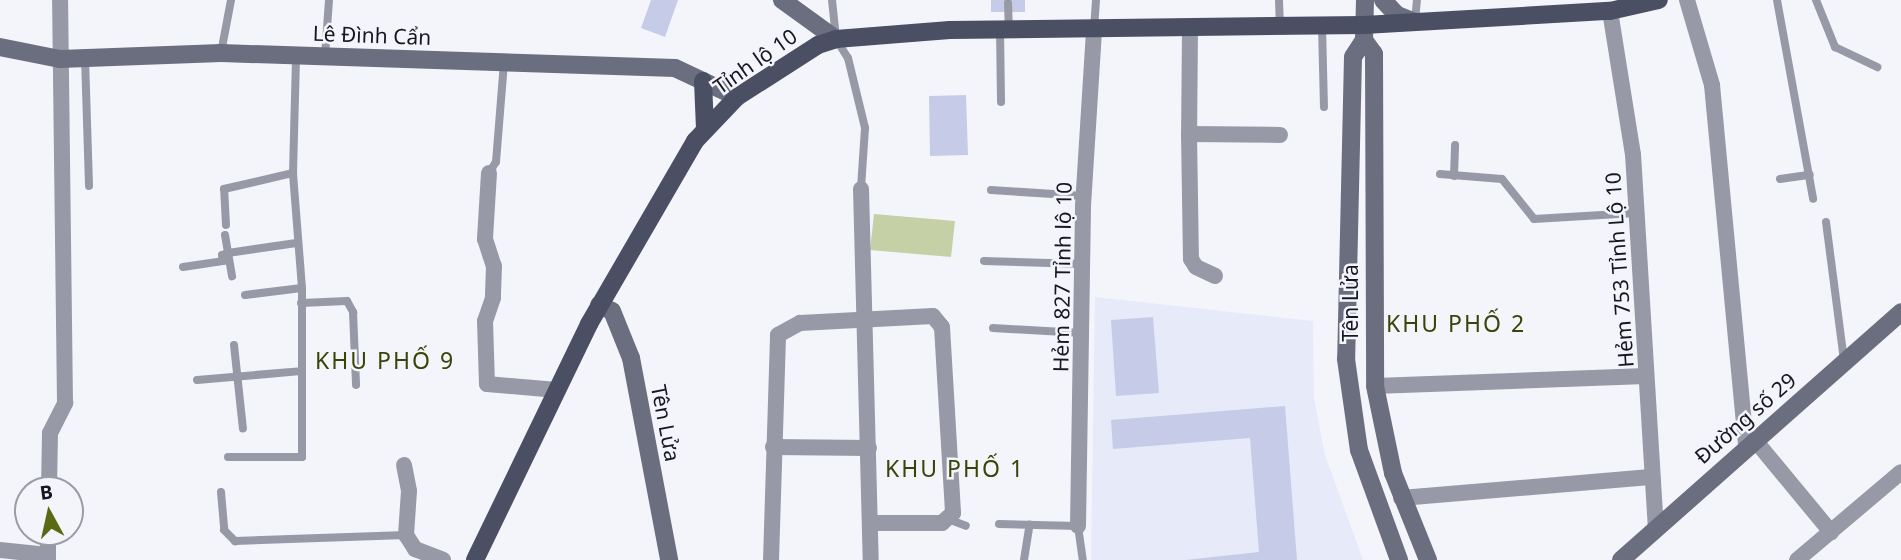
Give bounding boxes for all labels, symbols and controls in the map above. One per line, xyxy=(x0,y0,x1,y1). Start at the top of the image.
street label: Lê Đình Cẩn xyxy=(312,20,432,50)
street label: Tỉnh lộ 10 xyxy=(708,23,802,99)
street label: Hẻm 753 Tỉnh Lộ 10 xyxy=(1600,172,1638,368)
street label: Hẻm 827 Tỉnh lộ 10 xyxy=(1048,182,1076,372)
street label: Tên Lửa xyxy=(1337,264,1363,342)
district label: KHU PHỐ 2 xyxy=(1387,309,1525,337)
district label: KHU PHỐ 9 xyxy=(316,346,454,374)
street label: Đường số 29 xyxy=(1689,367,1801,469)
street label: Tên Lửa xyxy=(646,383,686,463)
district label: KHU PHỐ 1 xyxy=(886,454,1024,482)
north arrow xyxy=(14,476,84,546)
text: B xyxy=(38,478,54,506)

